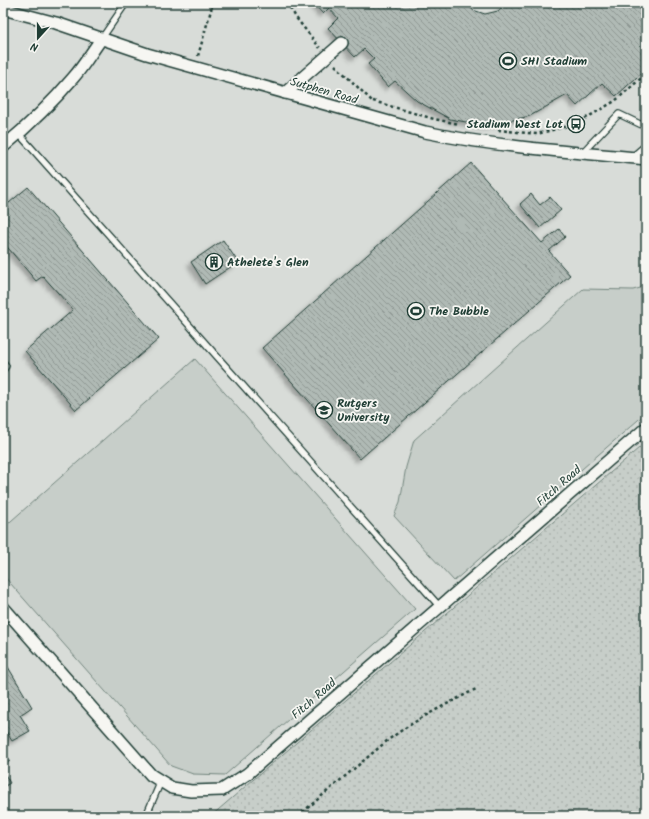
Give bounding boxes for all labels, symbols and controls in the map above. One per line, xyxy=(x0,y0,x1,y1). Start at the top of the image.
north arrow xyxy=(18,18,58,58)
text: N xyxy=(28,37,41,56)
sports icon: SHI Stadium xyxy=(498,51,518,71)
place label: SHI Stadium xyxy=(521,52,587,71)
street label: Sutphen Road xyxy=(288,72,361,110)
bus stop icon: Stadium West Lot xyxy=(566,114,586,134)
place label: Stadium West Lot xyxy=(467,115,564,134)
building icon: Athelete's Glen xyxy=(204,252,224,272)
place label: Athelete's Glen xyxy=(227,253,309,272)
sports icon: The Bubble xyxy=(406,301,426,321)
place label: The Bubble xyxy=(429,302,489,321)
place label: Rutgers University xyxy=(337,394,390,427)
school or university icon: Rutgers University xyxy=(314,400,334,420)
street label: Fitch Road xyxy=(532,460,587,511)
street label: Fitch Road xyxy=(287,673,342,724)

